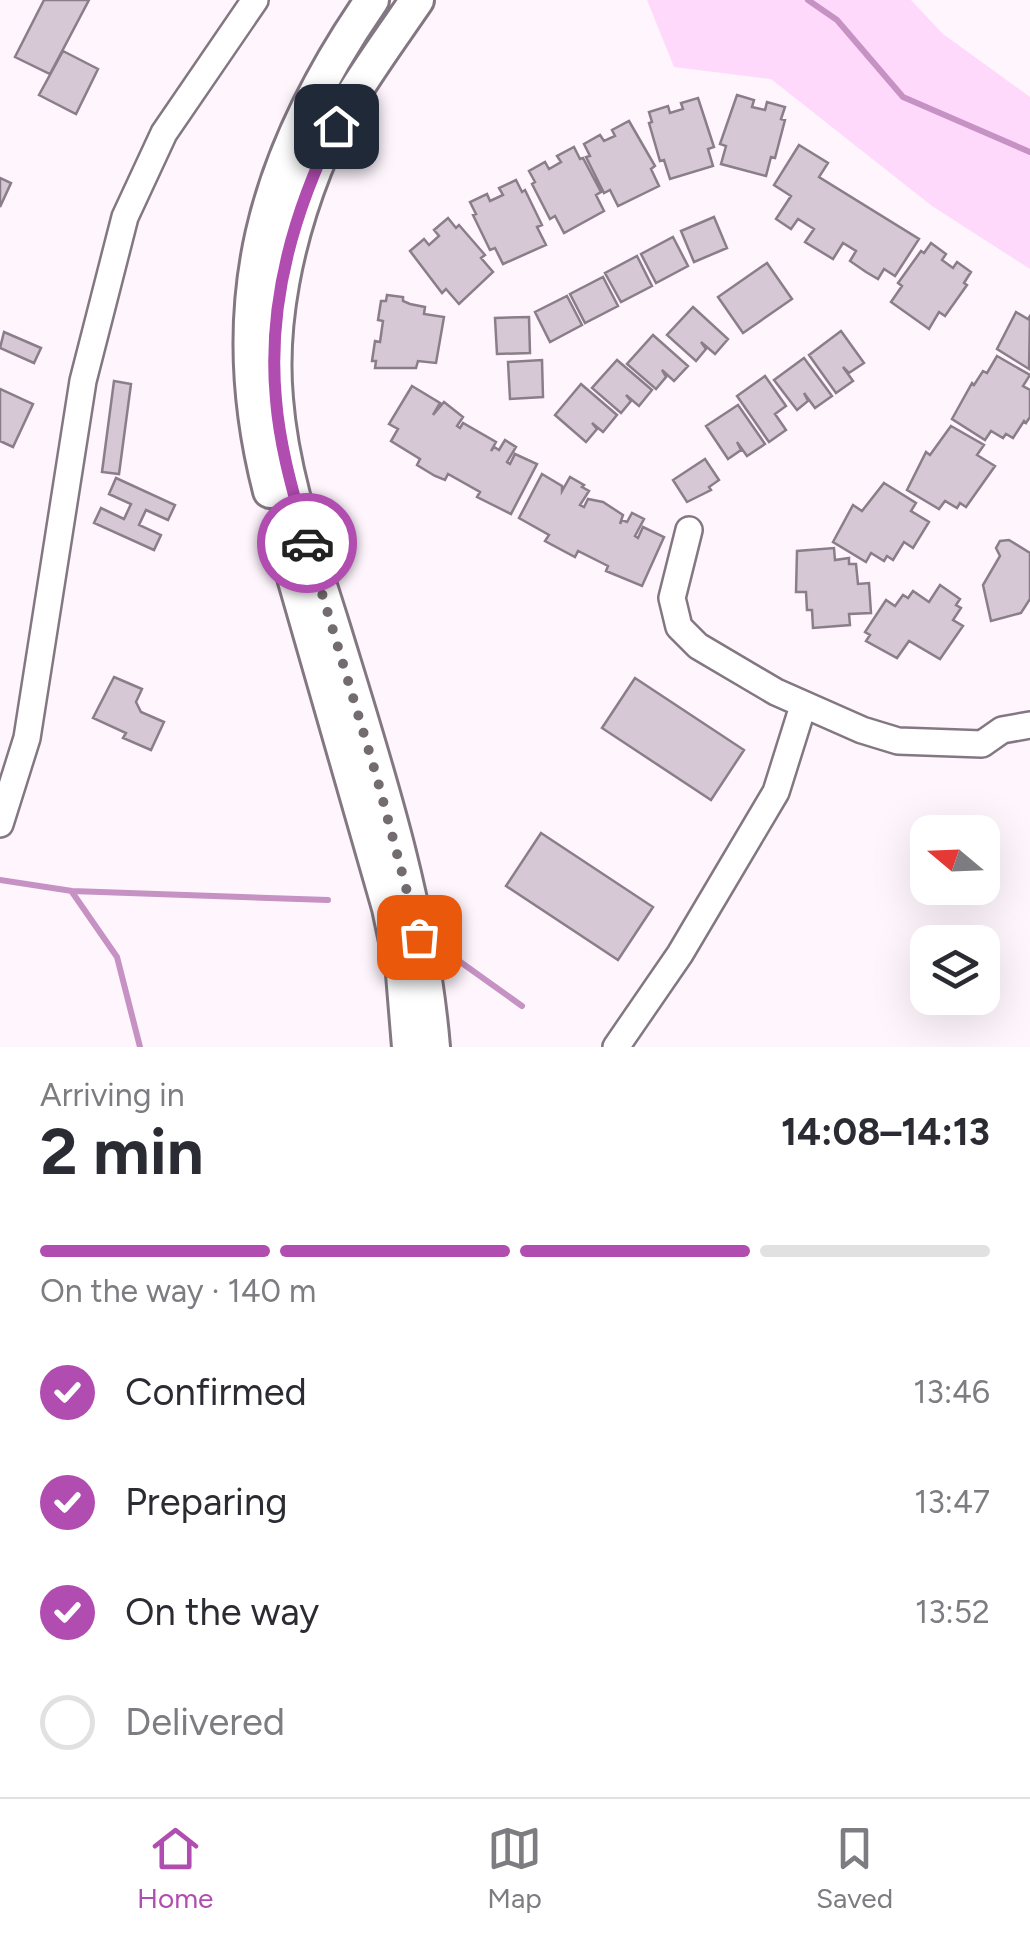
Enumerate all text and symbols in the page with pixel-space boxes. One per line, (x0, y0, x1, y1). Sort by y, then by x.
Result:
pin (294, 84, 379, 169)
icon: home (309, 99, 364, 154)
courier (257, 493, 357, 593)
icon: car (280, 516, 335, 571)
north arrow (910, 815, 1000, 905)
map controls (910, 815, 1000, 1015)
pin (377, 895, 462, 980)
icon: bag (392, 910, 447, 965)
button: layers (910, 925, 1000, 1015)
text: Arriving in (40, 1076, 185, 1114)
text: 14:08–14:13 (781, 1109, 990, 1155)
text: 2 min (40, 1112, 204, 1190)
text: On the way · 140 m (40, 1272, 316, 1310)
icon: check (40, 1365, 95, 1420)
text: Confirmed (125, 1369, 307, 1415)
text: 13:46 (913, 1373, 990, 1411)
icon: check (40, 1475, 95, 1530)
text: Preparing (125, 1479, 287, 1525)
text: 13:47 (914, 1483, 990, 1521)
icon: check (40, 1585, 95, 1640)
text: On the way (125, 1589, 319, 1635)
text: 13:52 (915, 1593, 990, 1631)
text: Delivered (125, 1699, 285, 1745)
tab: Home (137, 1821, 213, 1915)
tab: Map (487, 1821, 542, 1915)
tab: Saved (816, 1821, 893, 1915)

